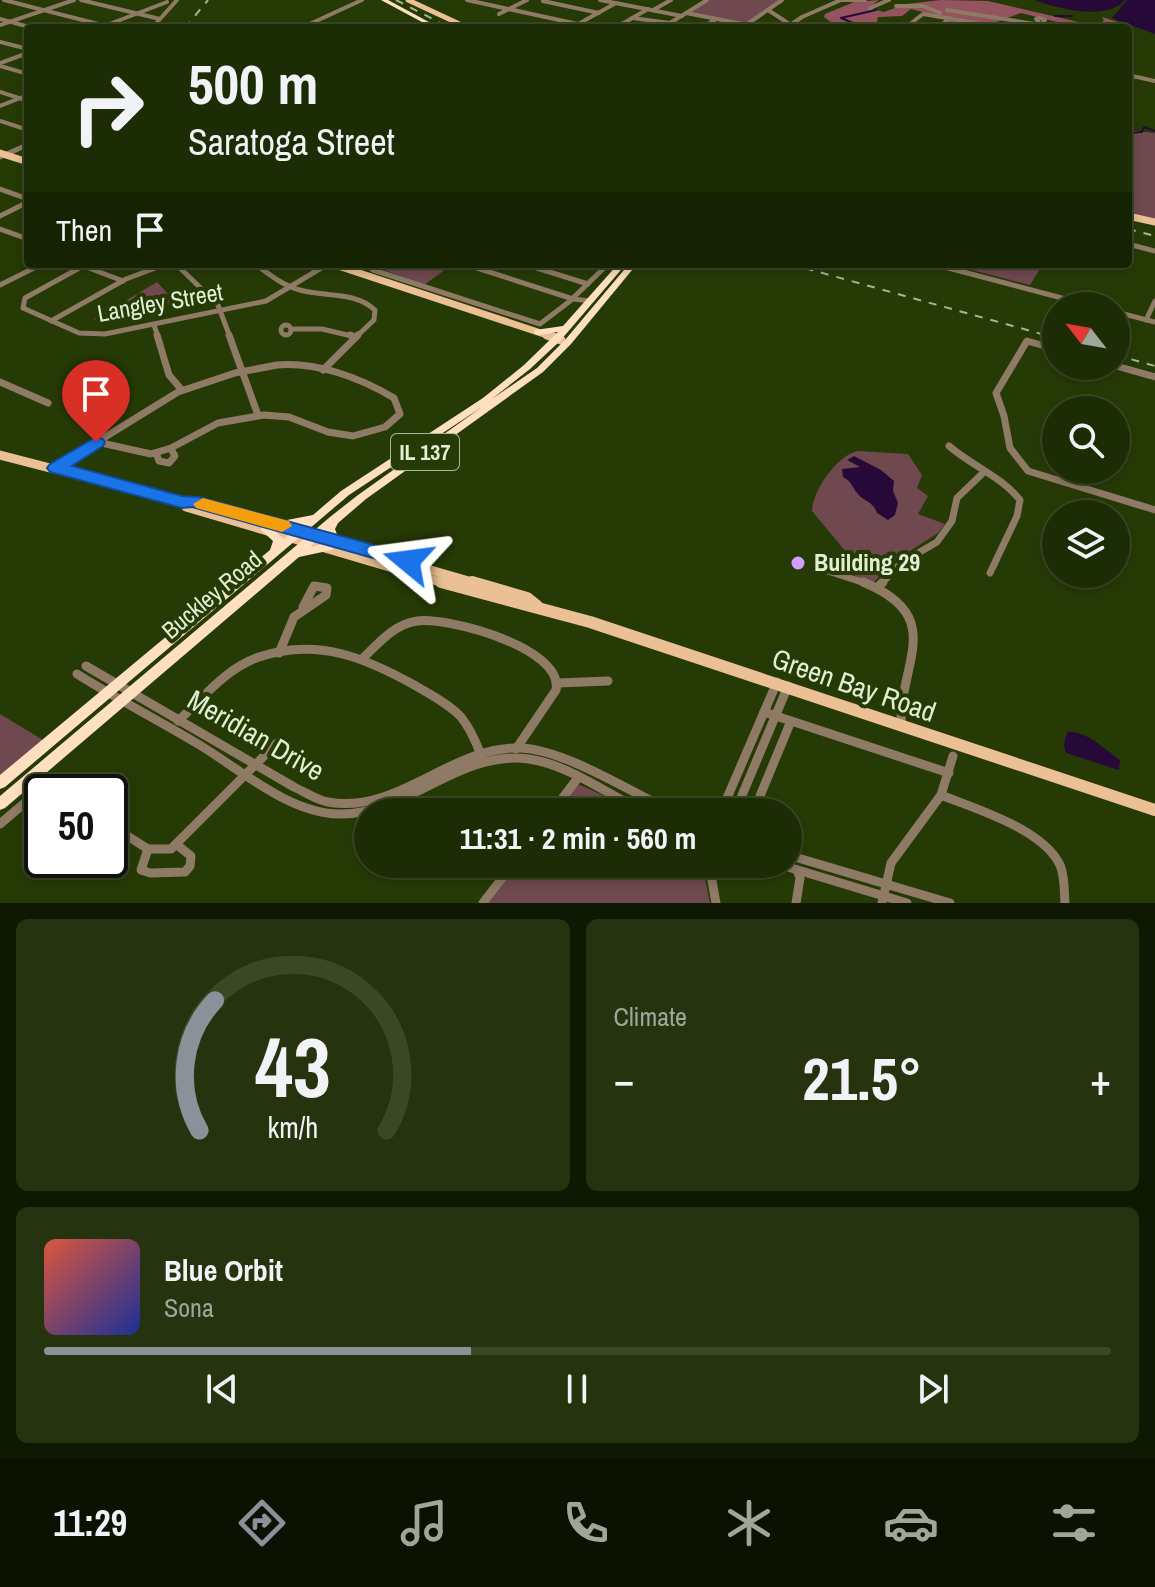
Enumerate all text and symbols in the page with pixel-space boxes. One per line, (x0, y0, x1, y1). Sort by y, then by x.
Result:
text: 500 m (188, 46, 318, 121)
icon: right (56, 56, 160, 160)
text: Saratoga Street (188, 118, 395, 166)
icon: arrive (128, 208, 172, 252)
text: Then (56, 210, 112, 250)
street label: Langley Street (95, 275, 226, 329)
north arrow (1042, 292, 1130, 380)
map controls (1042, 292, 1130, 588)
pin (62, 360, 130, 442)
icon: arrive (74, 372, 118, 416)
button: search (1042, 396, 1130, 484)
road number: IL 137 (391, 434, 459, 470)
button: layers (1042, 500, 1130, 588)
position arrow (366, 519, 450, 603)
street label: Buckley Road (155, 543, 268, 646)
place label: Building 29 (814, 546, 920, 578)
marker: Building 29 (789, 554, 807, 572)
street label: Green Bay Road (767, 639, 941, 731)
street label: Meridian Drive (181, 681, 331, 789)
speed limit sign: 50 (24, 774, 128, 878)
text: 11:31 · 2 min · 560 m (460, 818, 696, 858)
text: Climate (614, 999, 687, 1034)
text: 43 (255, 1011, 331, 1123)
text: 21.5° (802, 1038, 922, 1119)
text: − (614, 1049, 635, 1109)
text: + (1090, 1049, 1111, 1109)
text: km/h (267, 1108, 318, 1147)
text: Blue Orbit (164, 1250, 283, 1290)
text: Sona (164, 1290, 214, 1325)
icon: previous (200, 1367, 244, 1411)
icon: pause (555, 1367, 599, 1411)
icon: next (911, 1367, 955, 1411)
icon: directions (234, 1495, 290, 1551)
icon: music (396, 1495, 452, 1551)
icon: phone (558, 1495, 614, 1551)
icon: climate (721, 1495, 777, 1551)
icon: car (883, 1495, 939, 1551)
icon: filters (1046, 1495, 1102, 1551)
text: 11:29 (53, 1499, 127, 1547)

